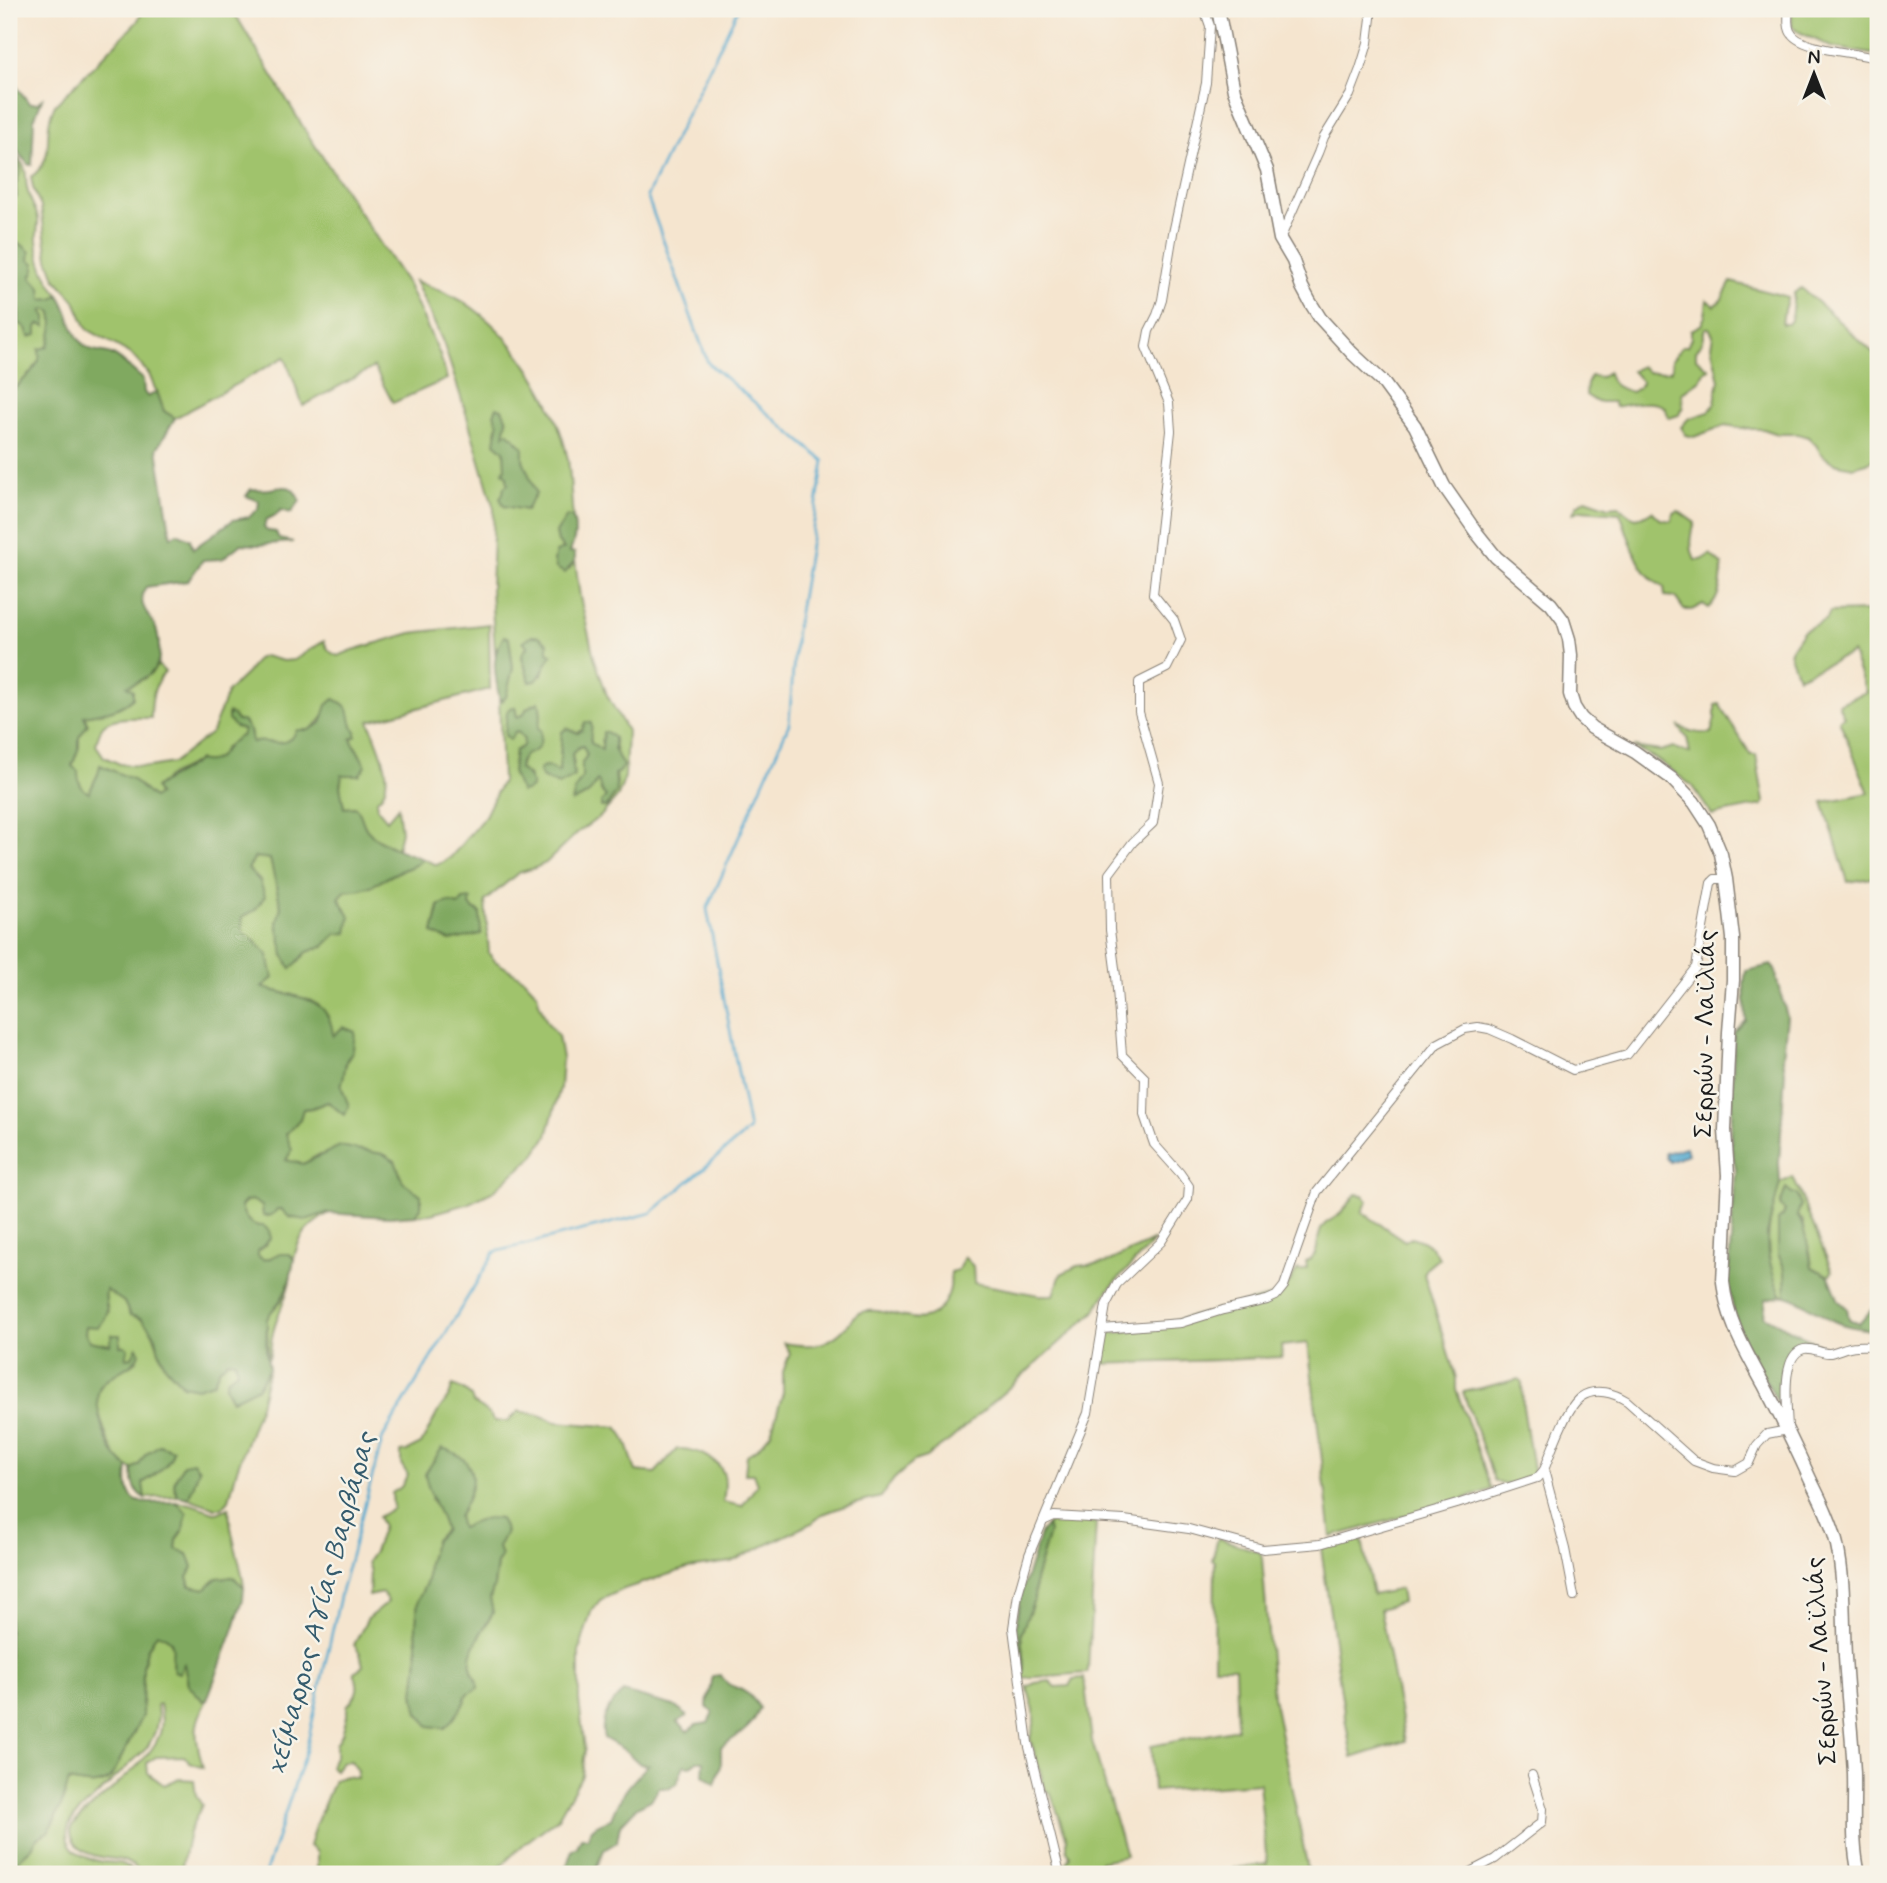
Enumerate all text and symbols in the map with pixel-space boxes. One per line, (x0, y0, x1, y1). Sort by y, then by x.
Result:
north arrow (1778, 38, 1848, 108)
text: N (1808, 46, 1820, 71)
street label: Σερρών - Λαϊλιάς (1687, 929, 1725, 1139)
water label: χείμαρρος Αγίας Βαρβάρας (258, 1427, 386, 1780)
street label: Σερρών - Λαϊλιάς (1798, 1556, 1846, 1766)

